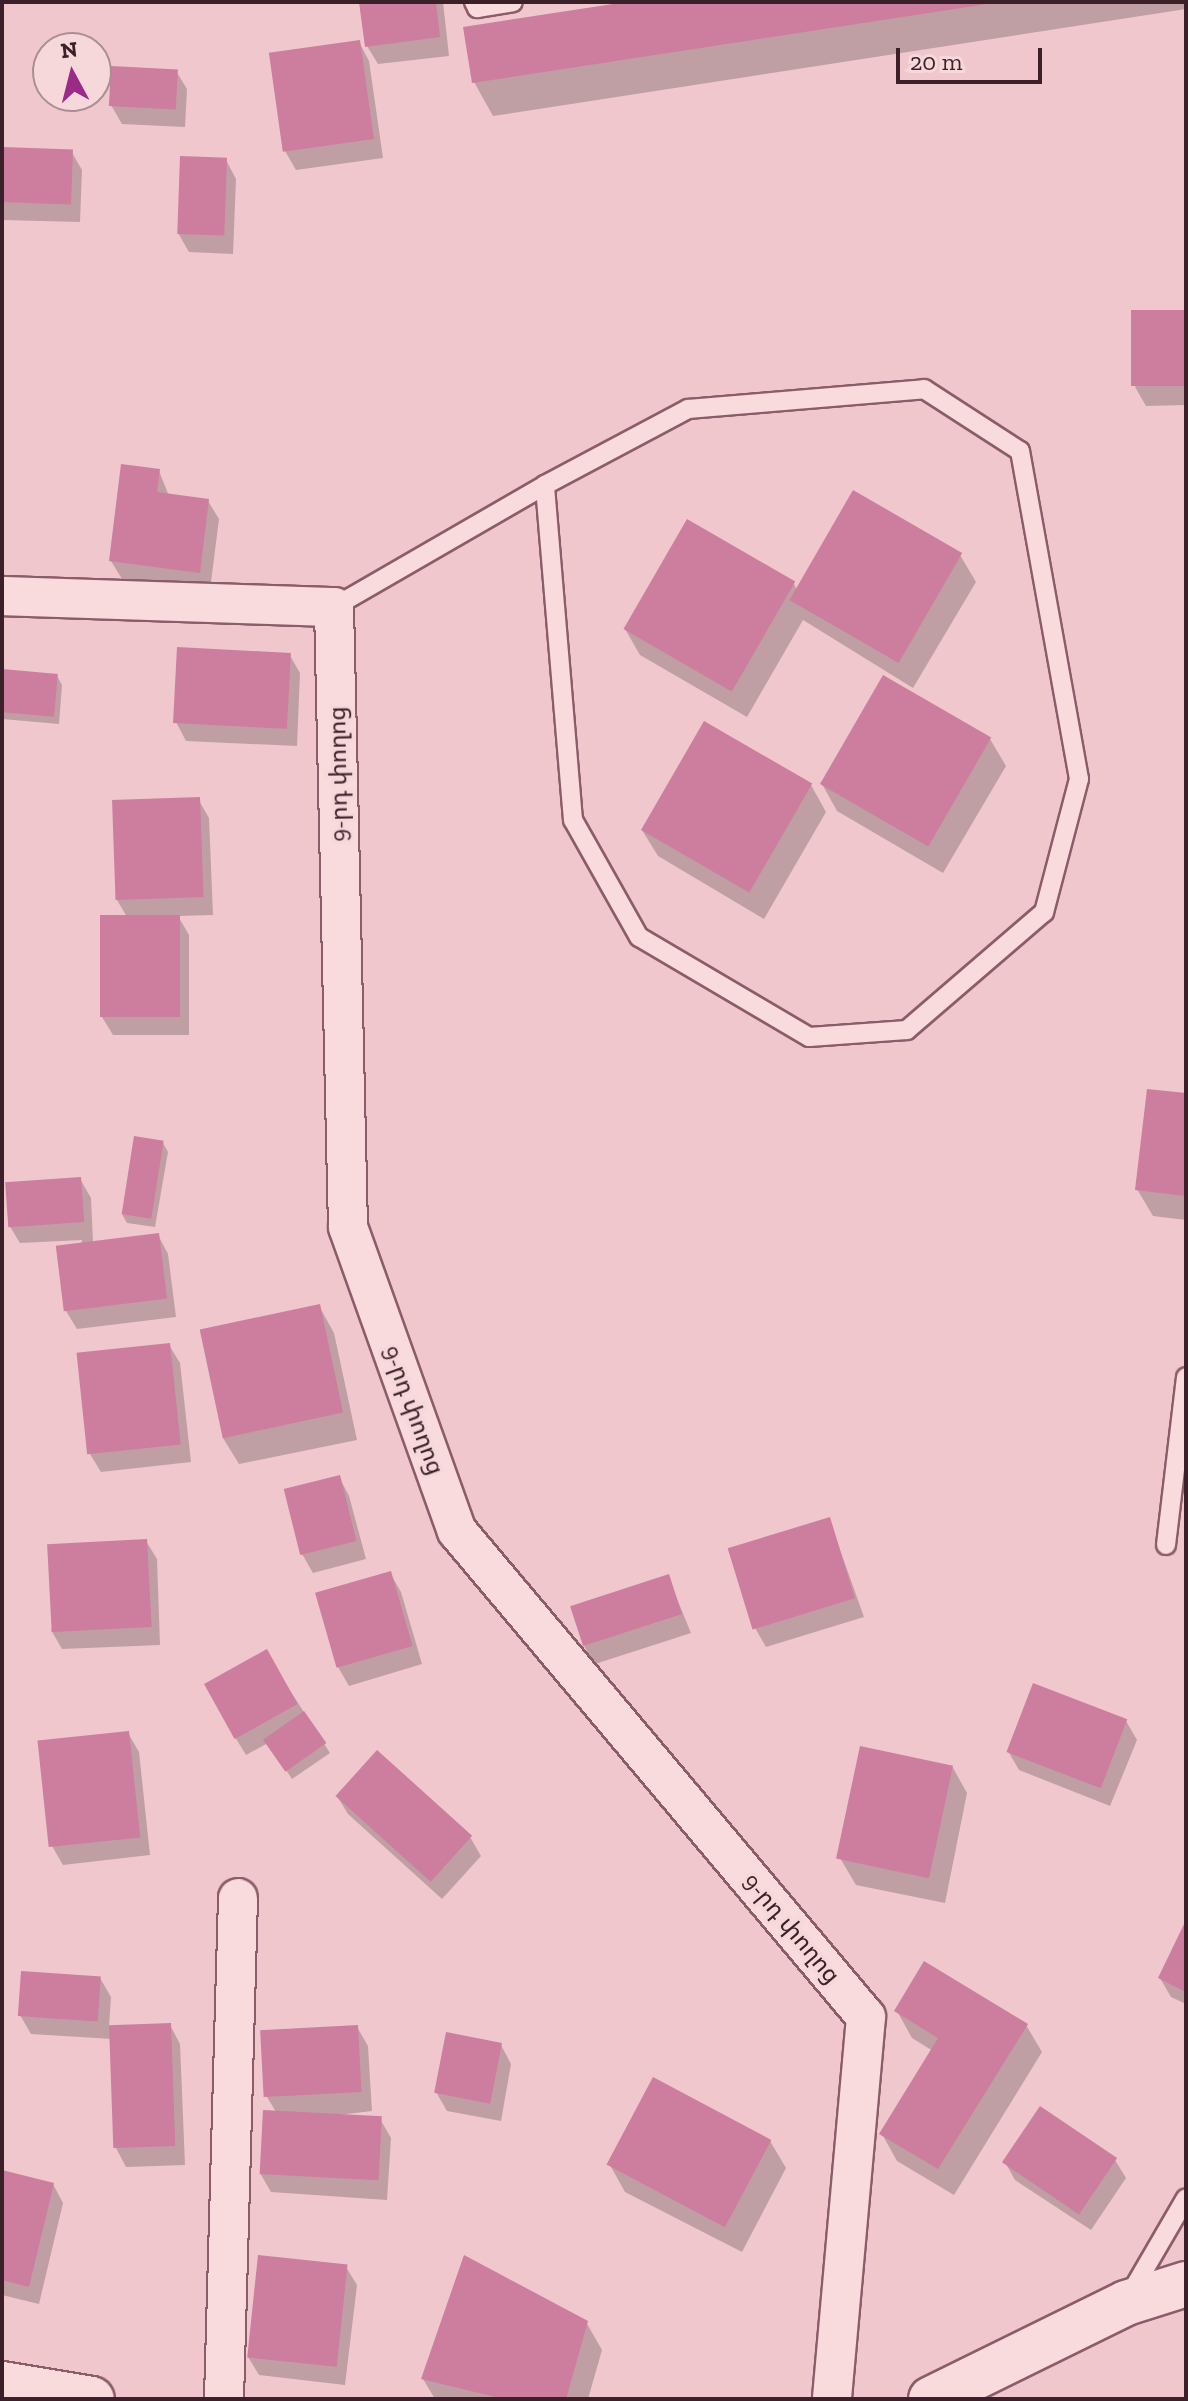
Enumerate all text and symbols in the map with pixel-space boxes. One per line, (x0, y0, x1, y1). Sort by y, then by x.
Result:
north arrow (32, 32, 112, 112)
scale bar (900, 32, 1046, 82)
text: N (59, 35, 79, 64)
text: 20 m (910, 47, 962, 76)
street label: 9-րդ փողոց (322, 706, 354, 842)
street label: 9-րդ փողոց (377, 1341, 451, 1479)
street label: 9-րդ փողոց (737, 1867, 847, 1989)

